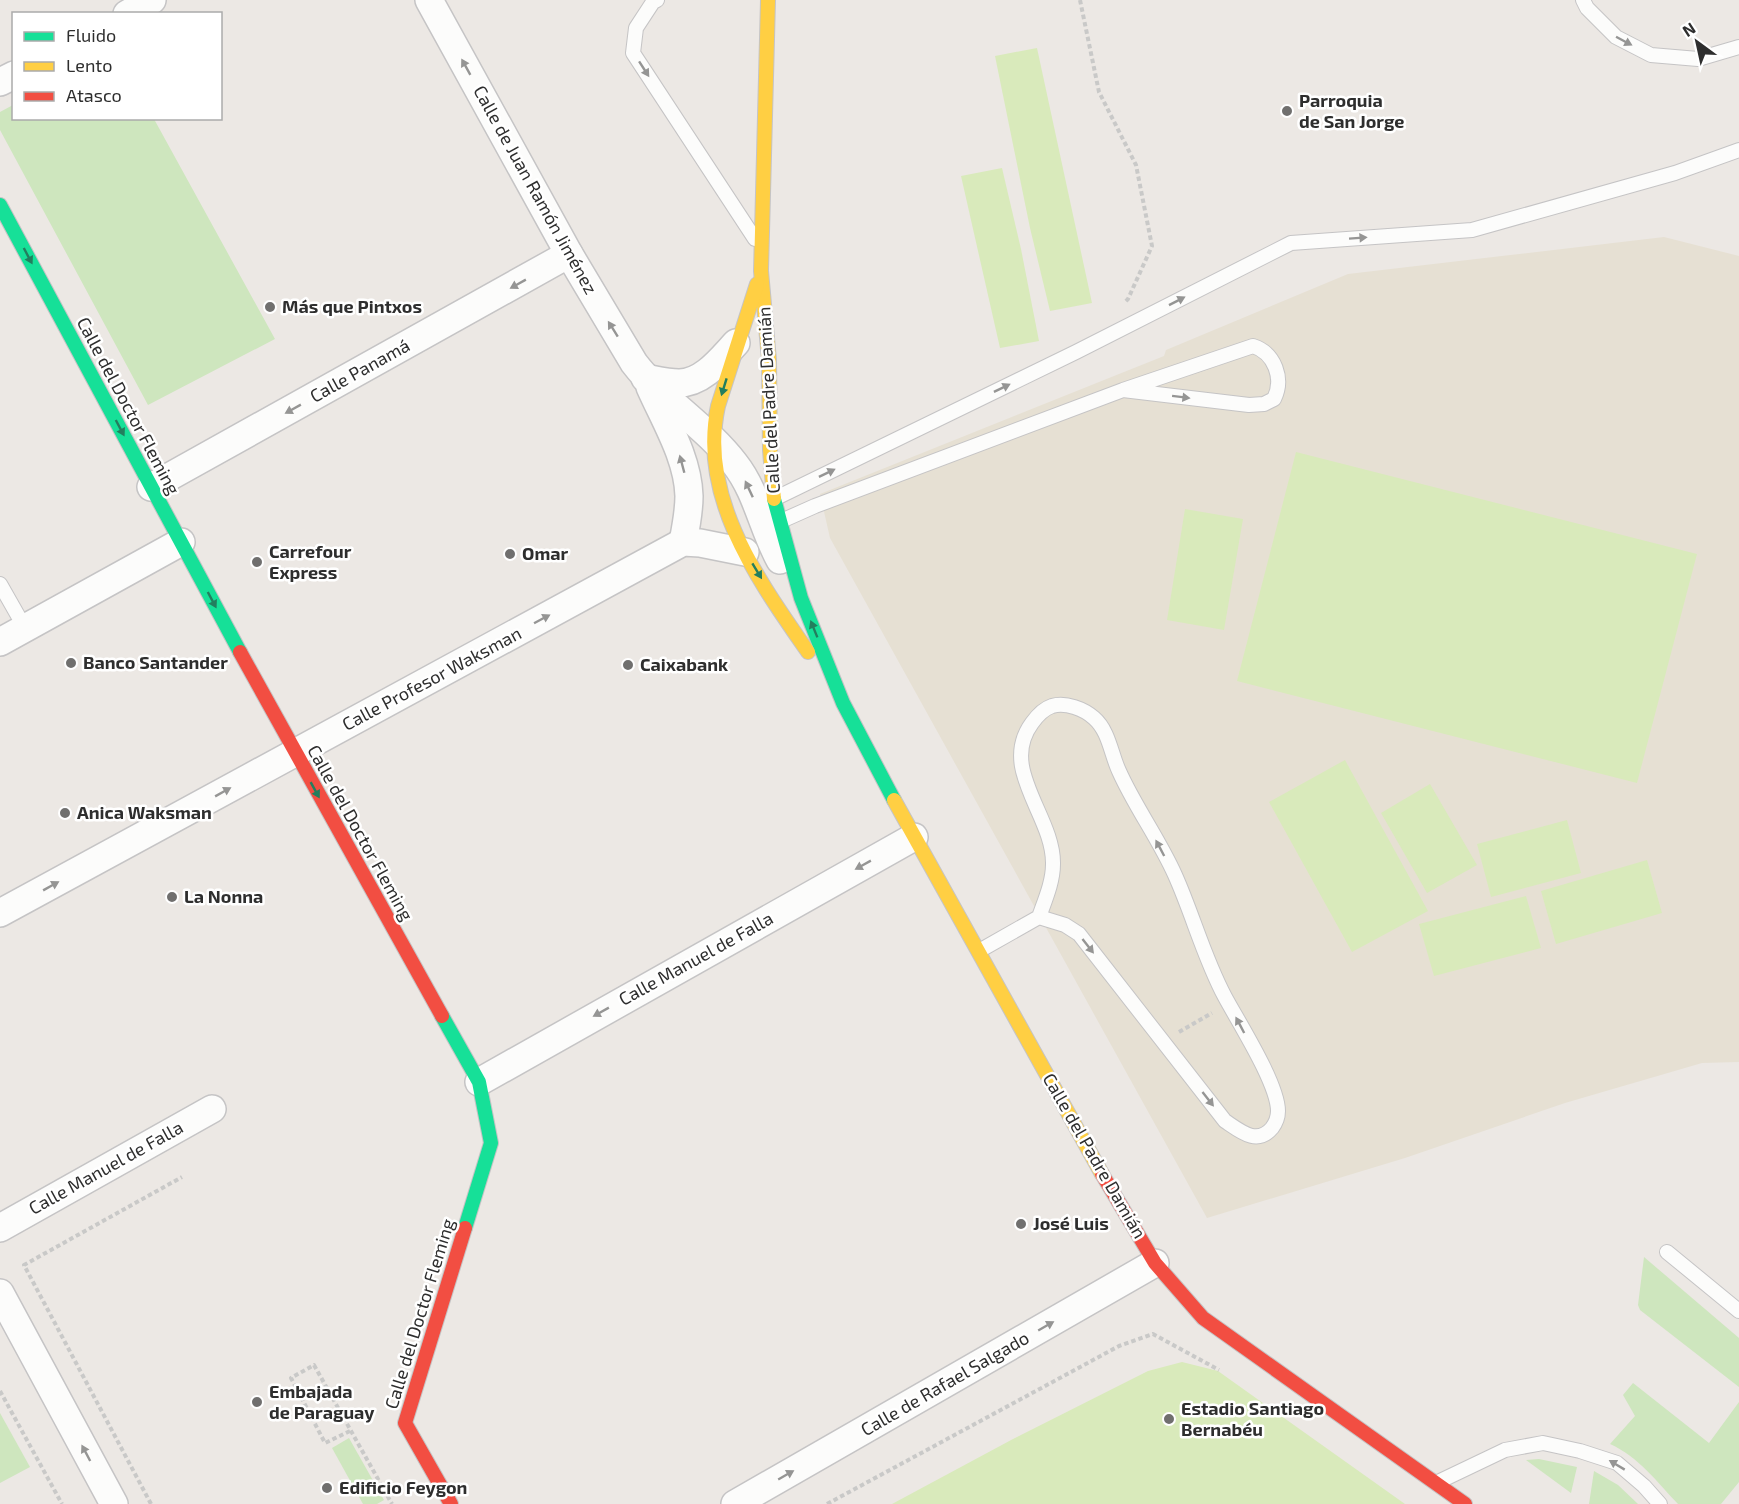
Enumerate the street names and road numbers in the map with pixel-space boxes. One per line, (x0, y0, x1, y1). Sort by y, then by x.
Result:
street label: Calle de Juan Ramón Jiménez (469, 81, 603, 298)
street label: Calle del Padre Damián (752, 306, 784, 494)
street label: Calle del Doctor Fleming (73, 313, 185, 498)
street label: Calle Panamá (306, 334, 413, 407)
street label: Calle Profesor Waksman (338, 621, 525, 735)
street label: Calle del Doctor Fleming (303, 741, 418, 924)
street label: Calle Manuel de Falla (614, 907, 777, 1010)
street label: Calle del Padre Damián (1039, 1069, 1151, 1242)
street label: Calle Manuel de Falla (24, 1116, 187, 1219)
street label: Calle del Doctor Fleming (380, 1216, 458, 1411)
street label: Calle de Rafael Salgado (857, 1326, 1032, 1440)

